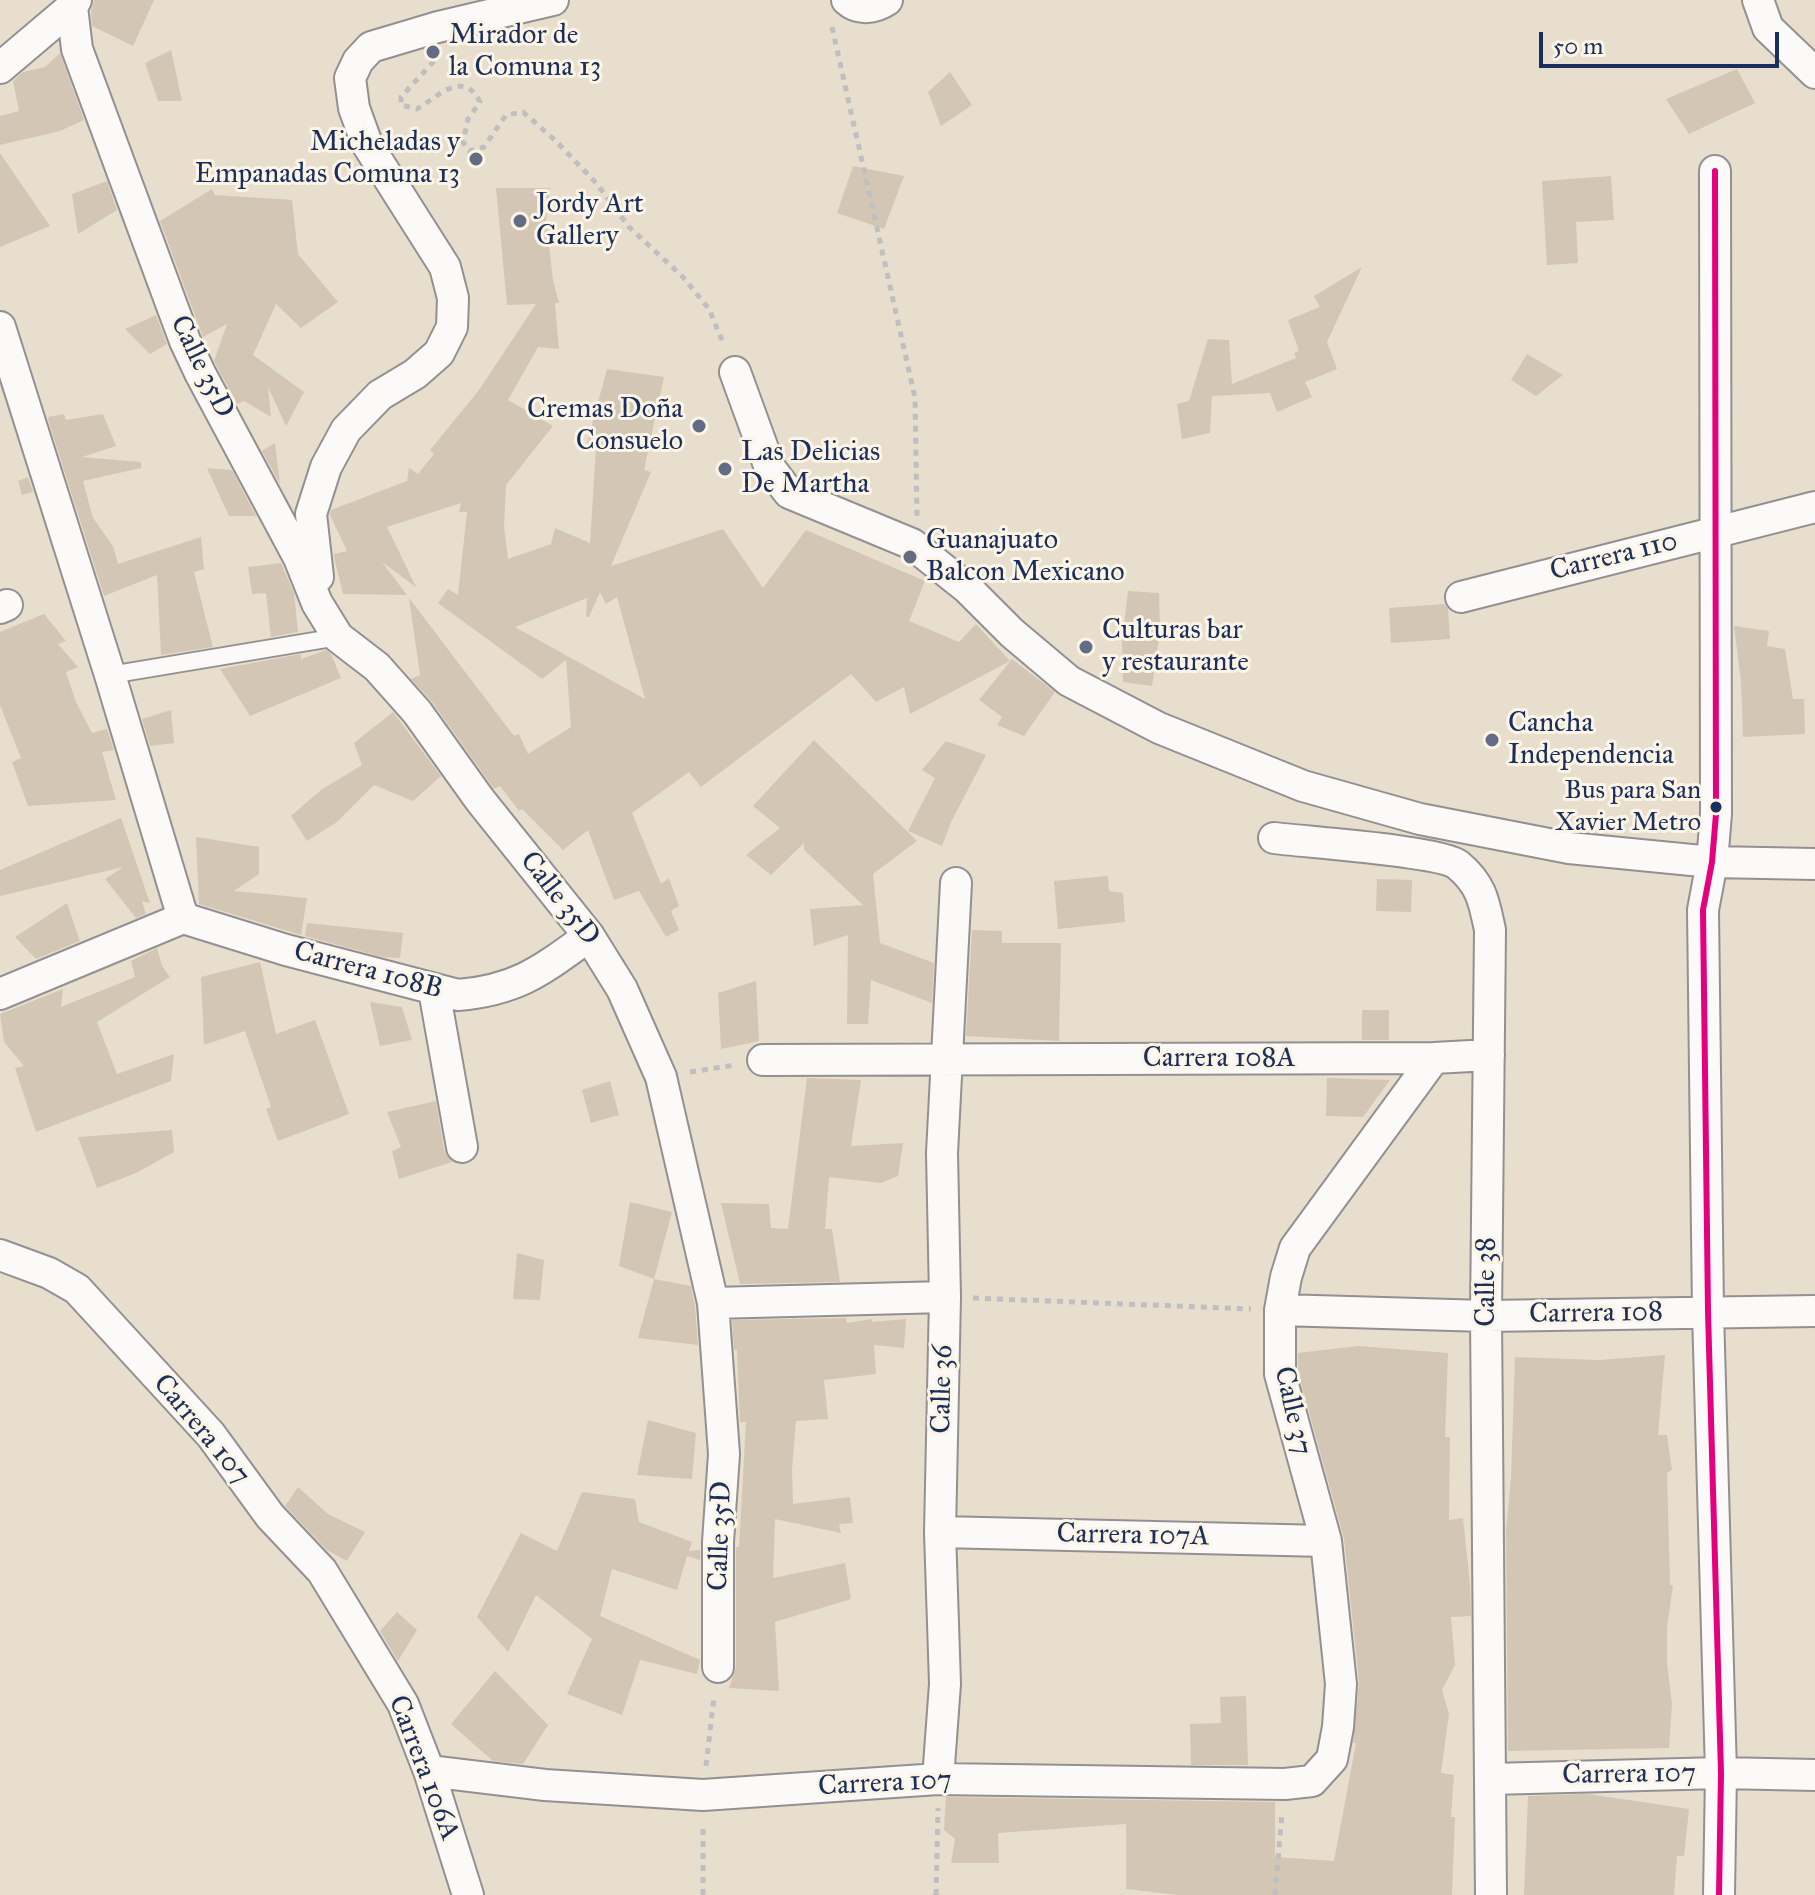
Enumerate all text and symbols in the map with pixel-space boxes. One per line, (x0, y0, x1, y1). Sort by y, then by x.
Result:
scale bar (1543, 16, 1783, 66)
place label: Mirador de la Comuna 13 (449, 19, 601, 85)
text: 50 m (1553, 31, 1603, 61)
marker: Mirador de la Comuna 13 (424, 43, 442, 61)
place label: Micheladas y Empanadas Comuna 13 (195, 126, 460, 192)
marker: Micheladas y Empanadas Comuna 13 (467, 150, 485, 168)
place label: Jordy Art Gallery (536, 188, 644, 254)
marker: Jordy Art Gallery (511, 212, 529, 230)
street label: Calle 35D (162, 310, 240, 424)
place label: Cremas Doña Consuelo (527, 393, 683, 459)
marker: Cremas Doña Consuelo (690, 417, 708, 435)
place label: Las Delicias De Martha (741, 436, 880, 502)
marker: Las Delicias De Martha (716, 460, 734, 478)
place label: Guanajuato Balcon Mexicano (926, 524, 1124, 590)
street label: Carrera 110 (1547, 525, 1681, 589)
marker: Guanajuato Balcon Mexicano (901, 548, 919, 566)
place label: Culturas bar y restaurante (1102, 614, 1249, 680)
marker: Culturas bar y restaurante (1077, 638, 1095, 656)
place label: Cancha Independencia (1508, 707, 1674, 773)
marker: Cancha Independencia (1483, 731, 1501, 749)
place label: Bus para San Xavier Metro (1555, 776, 1701, 838)
marker: Bus para San Xavier Metro (1708, 799, 1724, 815)
street label: Calle 35D (512, 845, 606, 953)
street label: Carrera 108B (290, 935, 446, 1007)
street label: Carrera 108A (1143, 1042, 1295, 1076)
street label: Calle 38 (1470, 1237, 1504, 1327)
street label: Carrera 108 (1529, 1296, 1663, 1332)
street label: Calle 36 (925, 1344, 961, 1434)
street label: Calle 37 (1266, 1363, 1318, 1459)
street label: Carrera 107 (145, 1368, 257, 1492)
street label: Calle 35D (702, 1480, 740, 1592)
street label: Carrera 107A (1056, 1518, 1210, 1554)
street label: Carrera 106A (380, 1691, 466, 1845)
street label: Carrera 107 (1562, 1757, 1696, 1793)
street label: Carrera 107 (817, 1764, 953, 1804)

